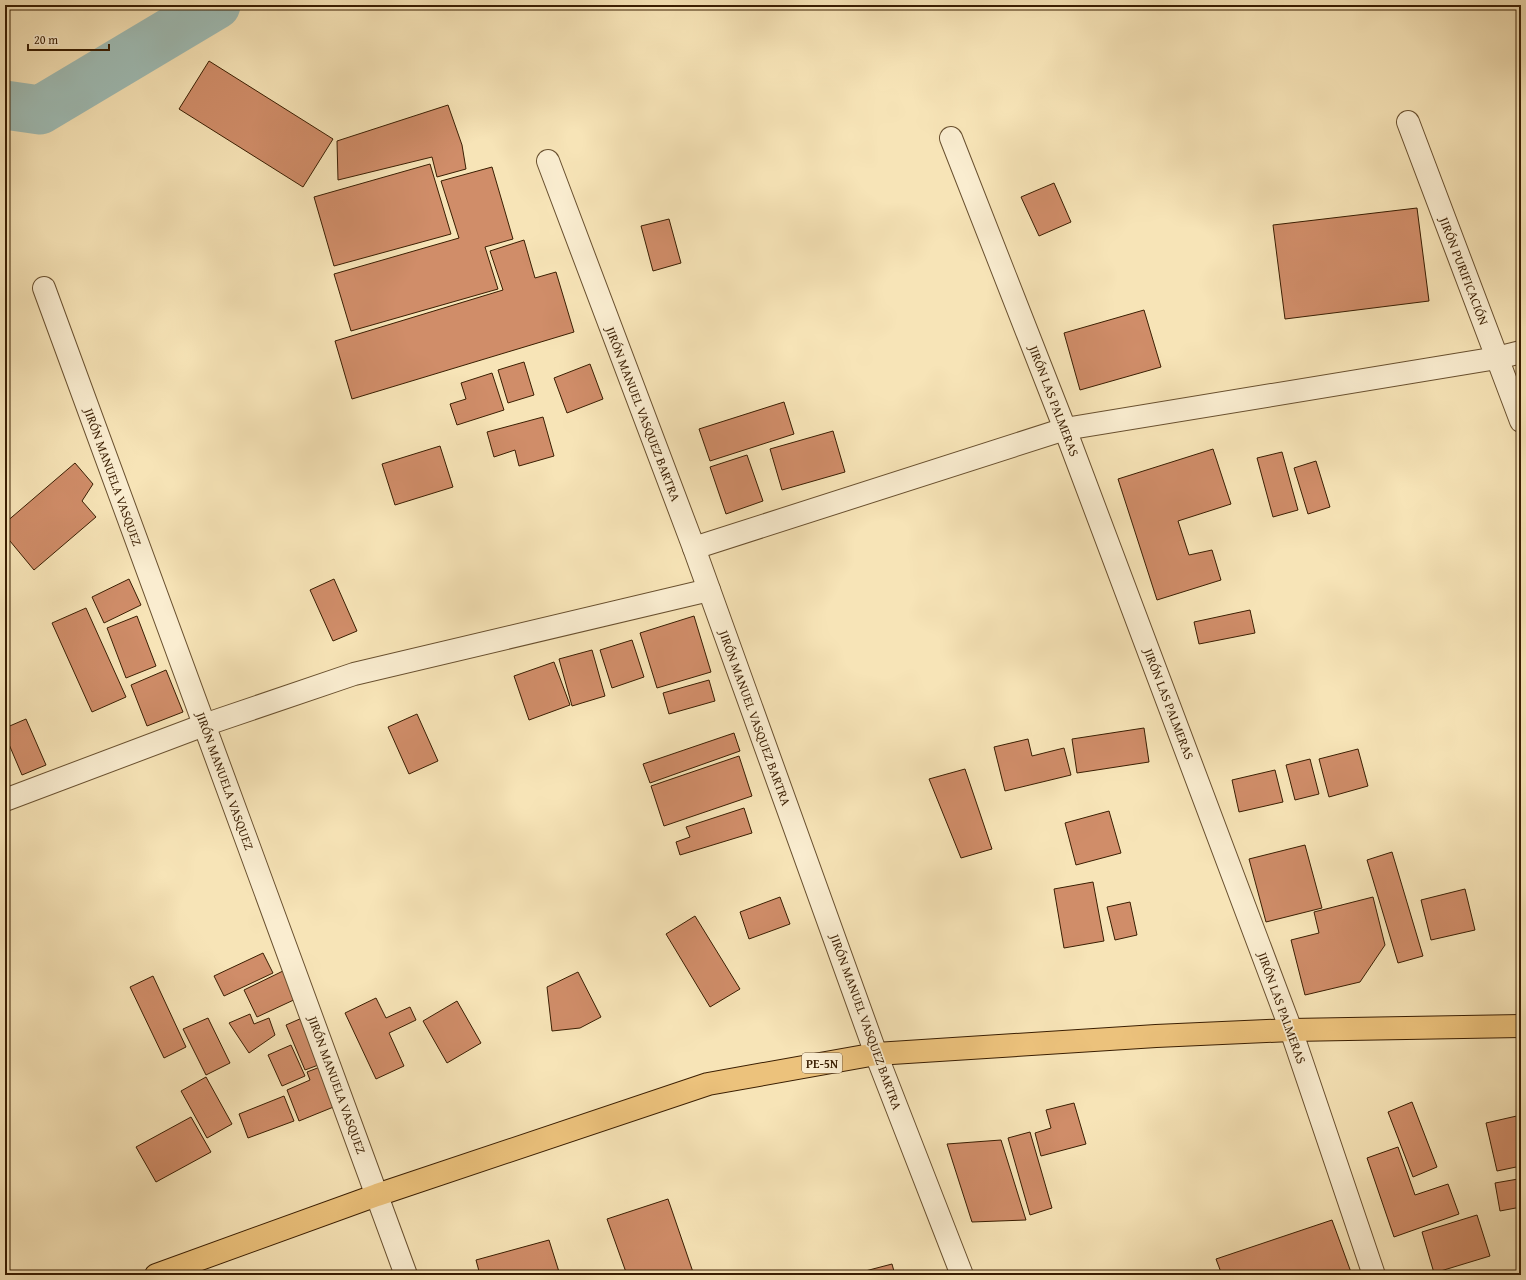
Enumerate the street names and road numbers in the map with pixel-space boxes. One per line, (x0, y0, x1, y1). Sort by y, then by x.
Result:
street label: JIRÓN PURIFICACIÓN (1434, 212, 1493, 328)
street label: JIRÓN MANUEL VASQUEZ BARTRA (600, 322, 685, 504)
street label: JIRÓN LAS PALMERAS (1023, 341, 1084, 459)
street label: JIRÓN MANUELA VASQUEZ (79, 404, 147, 549)
street label: JIRÓN MANUEL VASQUEZ BARTRA (714, 626, 796, 809)
street label: JIRÓN LAS PALMERAS (1138, 644, 1199, 762)
street label: JIRÓN MANUELA VASQUEZ (191, 708, 259, 853)
street label: JIRÓN MANUEL VASQUEZ BARTRA (825, 930, 907, 1113)
street label: JIRÓN LAS PALMERAS (1252, 948, 1311, 1067)
street label: JIRÓN MANUELA VASQUEZ (303, 1012, 371, 1157)
road number: PE-5N (802, 1053, 842, 1073)

